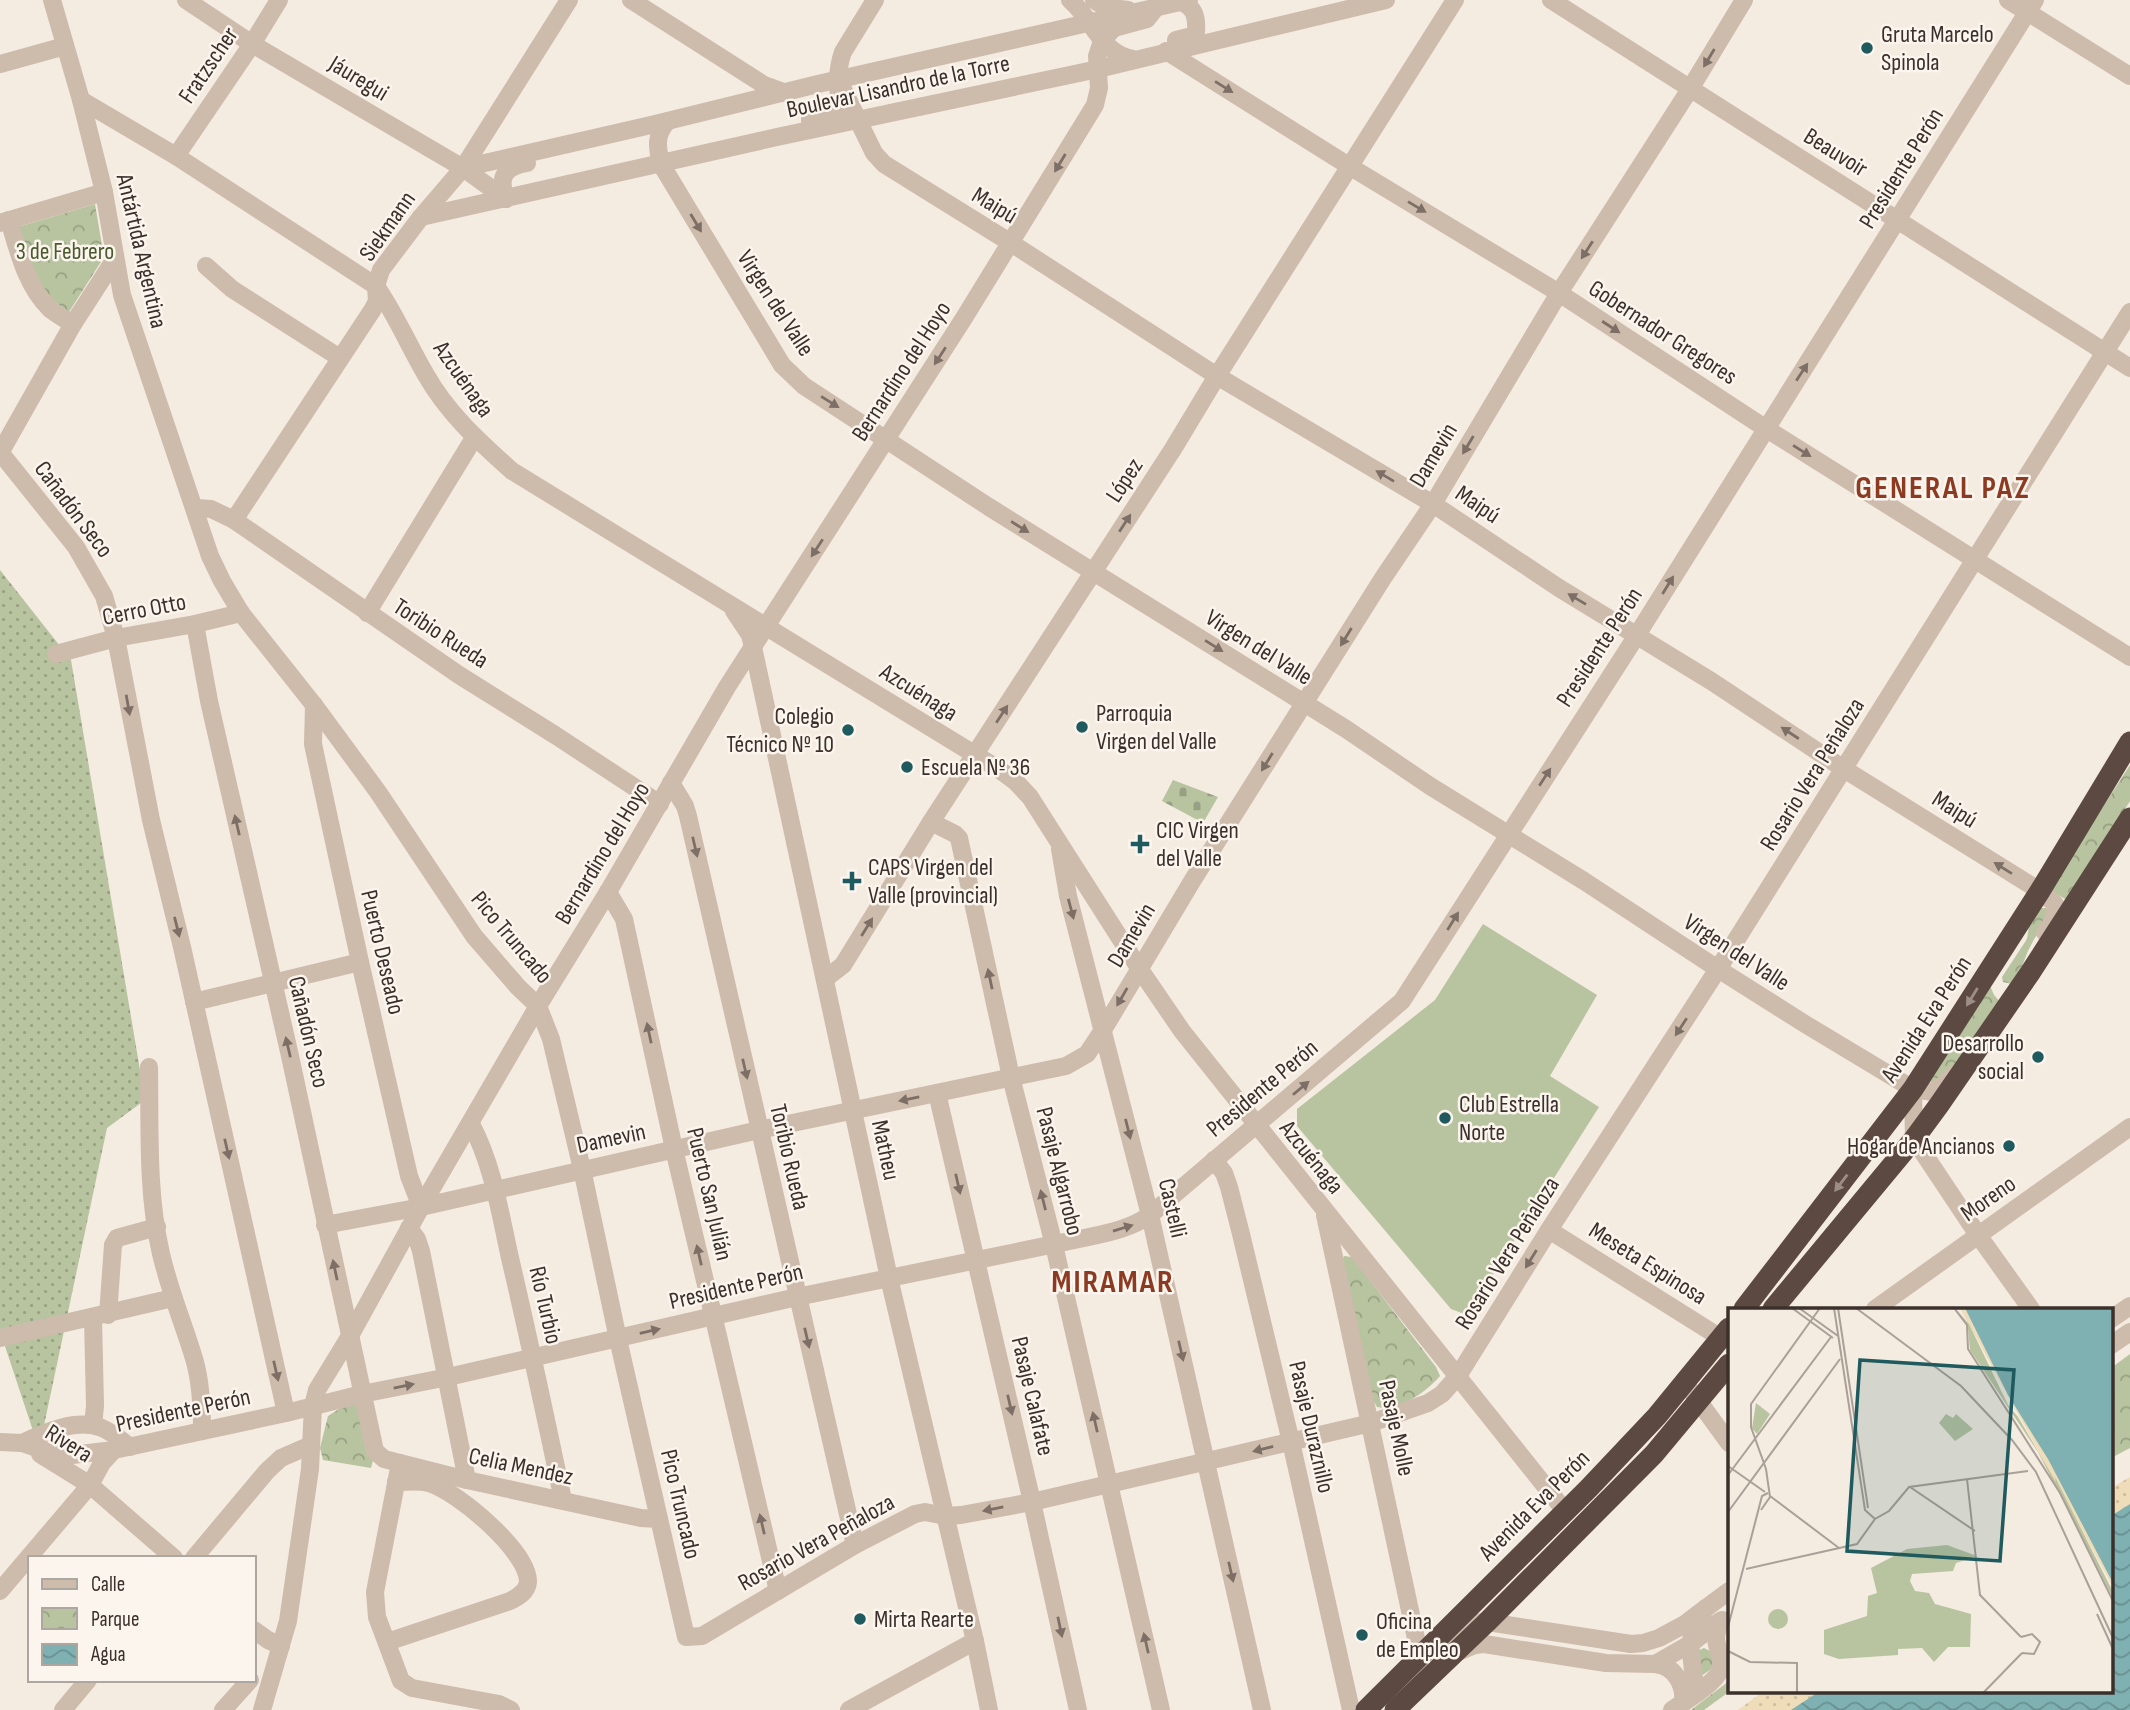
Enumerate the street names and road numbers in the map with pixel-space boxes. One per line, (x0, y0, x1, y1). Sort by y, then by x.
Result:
street label: Fratzscher (172, 21, 245, 109)
street label: Jáuregui (323, 49, 394, 107)
street label: Boulevar Lisandro de la Torre (784, 49, 1012, 124)
street label: Presidente Perón (1853, 103, 1950, 234)
street label: Beauvoir (1798, 122, 1873, 183)
street label: Antártida Argentina (109, 170, 173, 331)
street label: Maipú (967, 181, 1023, 230)
street label: Siekmann (353, 186, 422, 267)
street label: Virgen del Valle (731, 245, 821, 362)
street label: Gobernador Gregores (1583, 274, 1742, 391)
street label: Bernardino del Hoyo (846, 296, 957, 447)
street label: Azcuénaga (426, 335, 500, 423)
street label: Damevin (1403, 418, 1464, 493)
street label: López (1100, 452, 1150, 508)
street label: Cañadón Seco (28, 455, 119, 563)
street label: Maipú (1450, 479, 1506, 530)
street label: Presidente Perón (1550, 582, 1649, 712)
street label: Cerro Otto (100, 587, 188, 632)
street label: Toribio Rueda (388, 592, 494, 675)
street label: Virgen del Valle (1200, 603, 1318, 692)
street label: Azcuénaga (874, 657, 963, 728)
street label: Rosario Vera Peñaloza (1754, 693, 1871, 856)
street label: Bernardino del Hoyo (549, 777, 656, 930)
street label: Maipú (1927, 784, 1983, 834)
street label: Pico Truncado (465, 885, 559, 989)
street label: Puerto Deseado (354, 887, 411, 1017)
street label: Damevin (1101, 898, 1162, 973)
street label: Virgen del Valle (1678, 907, 1795, 997)
street label: Avenida Eva Perón (1874, 951, 1978, 1089)
street label: Cañadón Seco (282, 974, 335, 1091)
street label: Presidente Perón (1201, 1033, 1324, 1143)
street label: Toribio Rueda (763, 1101, 816, 1213)
street label: Pasaje Algarrobo (1030, 1104, 1089, 1238)
street label: Azcuénaga (1273, 1114, 1350, 1200)
street label: Damevin (574, 1117, 648, 1160)
street label: Matheu (865, 1117, 906, 1183)
street label: Puerto San Julián (680, 1125, 739, 1263)
street label: Moreno (1955, 1169, 2021, 1228)
street label: Rosario Vera Peñaloza (1449, 1172, 1566, 1335)
street label: Castelli (1152, 1176, 1193, 1240)
street label: Meseta Espinosa (1584, 1216, 1712, 1311)
street label: Presidente Perón (666, 1257, 806, 1316)
street label: Río Turbio (523, 1264, 568, 1347)
street label: Pasaje Calafate (1005, 1334, 1060, 1459)
street label: Pasaje Duraznillo (1282, 1358, 1341, 1496)
street label: Pasaje Molle (1372, 1377, 1421, 1479)
street label: Presidente Perón (113, 1382, 253, 1439)
street label: Rivera (40, 1418, 98, 1469)
street label: Celia Mendez (466, 1441, 576, 1492)
street label: Avenida Eva Perón (1472, 1444, 1596, 1568)
street label: Pico Truncado (654, 1447, 707, 1562)
street label: Rosario Vera Peñaloza (733, 1488, 899, 1597)

